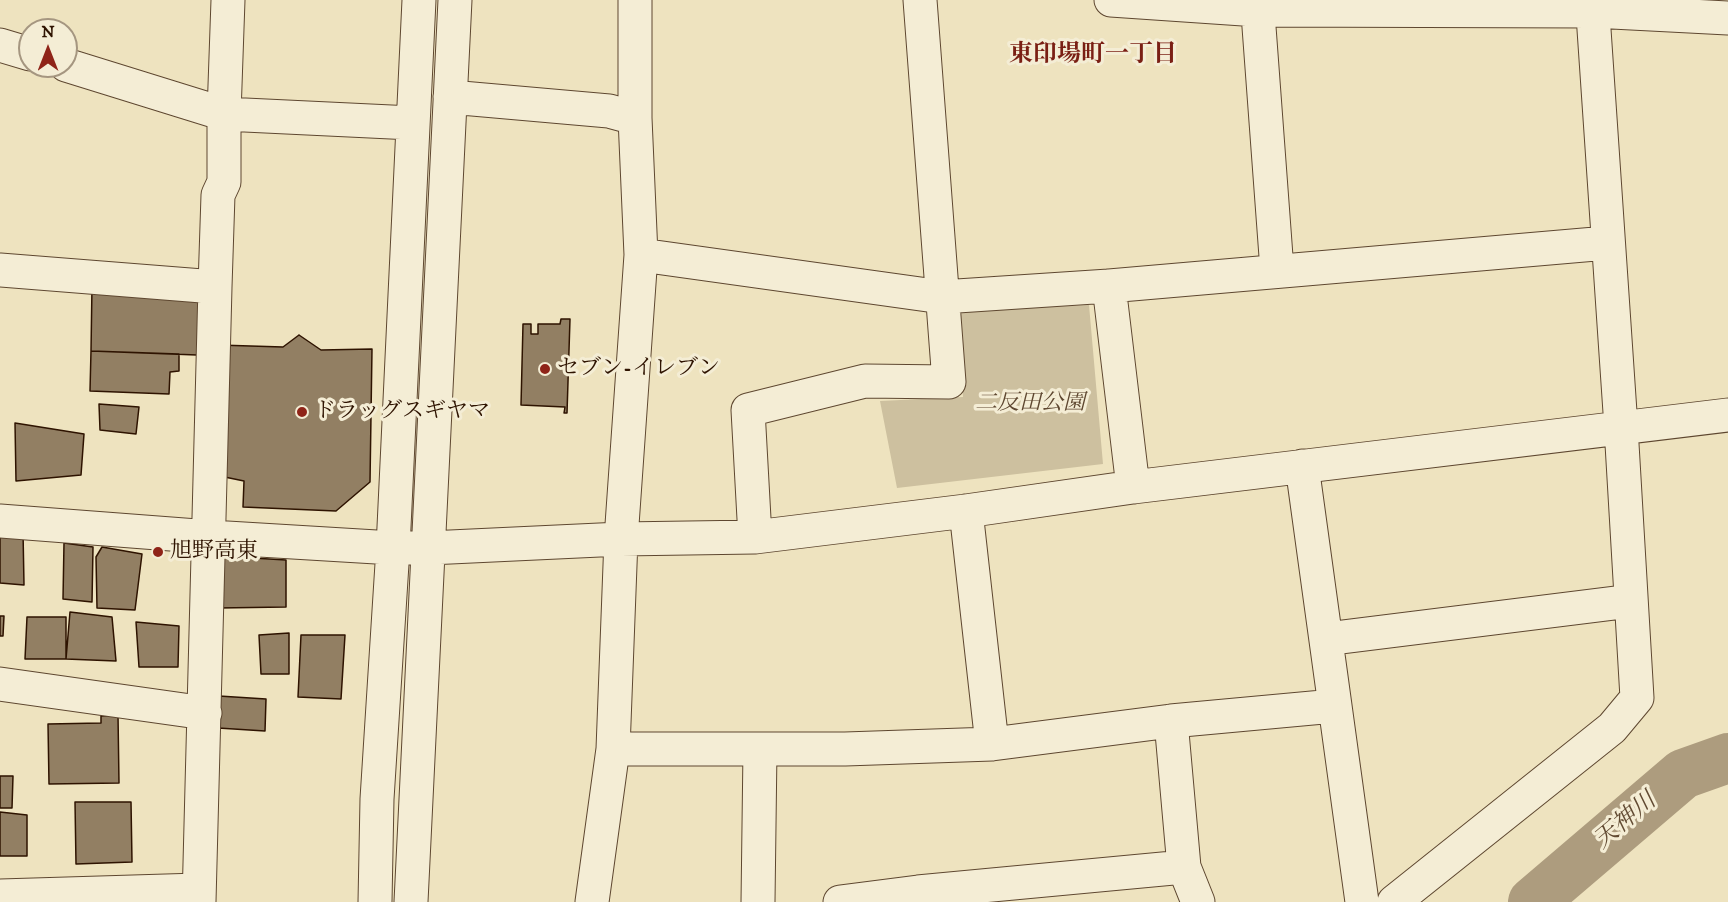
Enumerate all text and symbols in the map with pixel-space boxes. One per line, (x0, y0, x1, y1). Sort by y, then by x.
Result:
north arrow (18, 18, 78, 78)
text: N (41, 22, 55, 42)
district label: 東印場町一丁目 (1009, 42, 1177, 70)
place label: セブン-イレブン (557, 356, 720, 382)
marker: セブン-イレブン (538, 362, 552, 376)
park label: 二反田公園 (975, 391, 1085, 417)
place label: ドラッグスギヤマ (314, 399, 490, 425)
marker: ドラッグスギヤマ (295, 405, 309, 419)
place label: 旭野高東 (170, 539, 258, 565)
marker: 旭野高東 (151, 545, 165, 559)
water label: 天神川 (1589, 788, 1663, 856)

